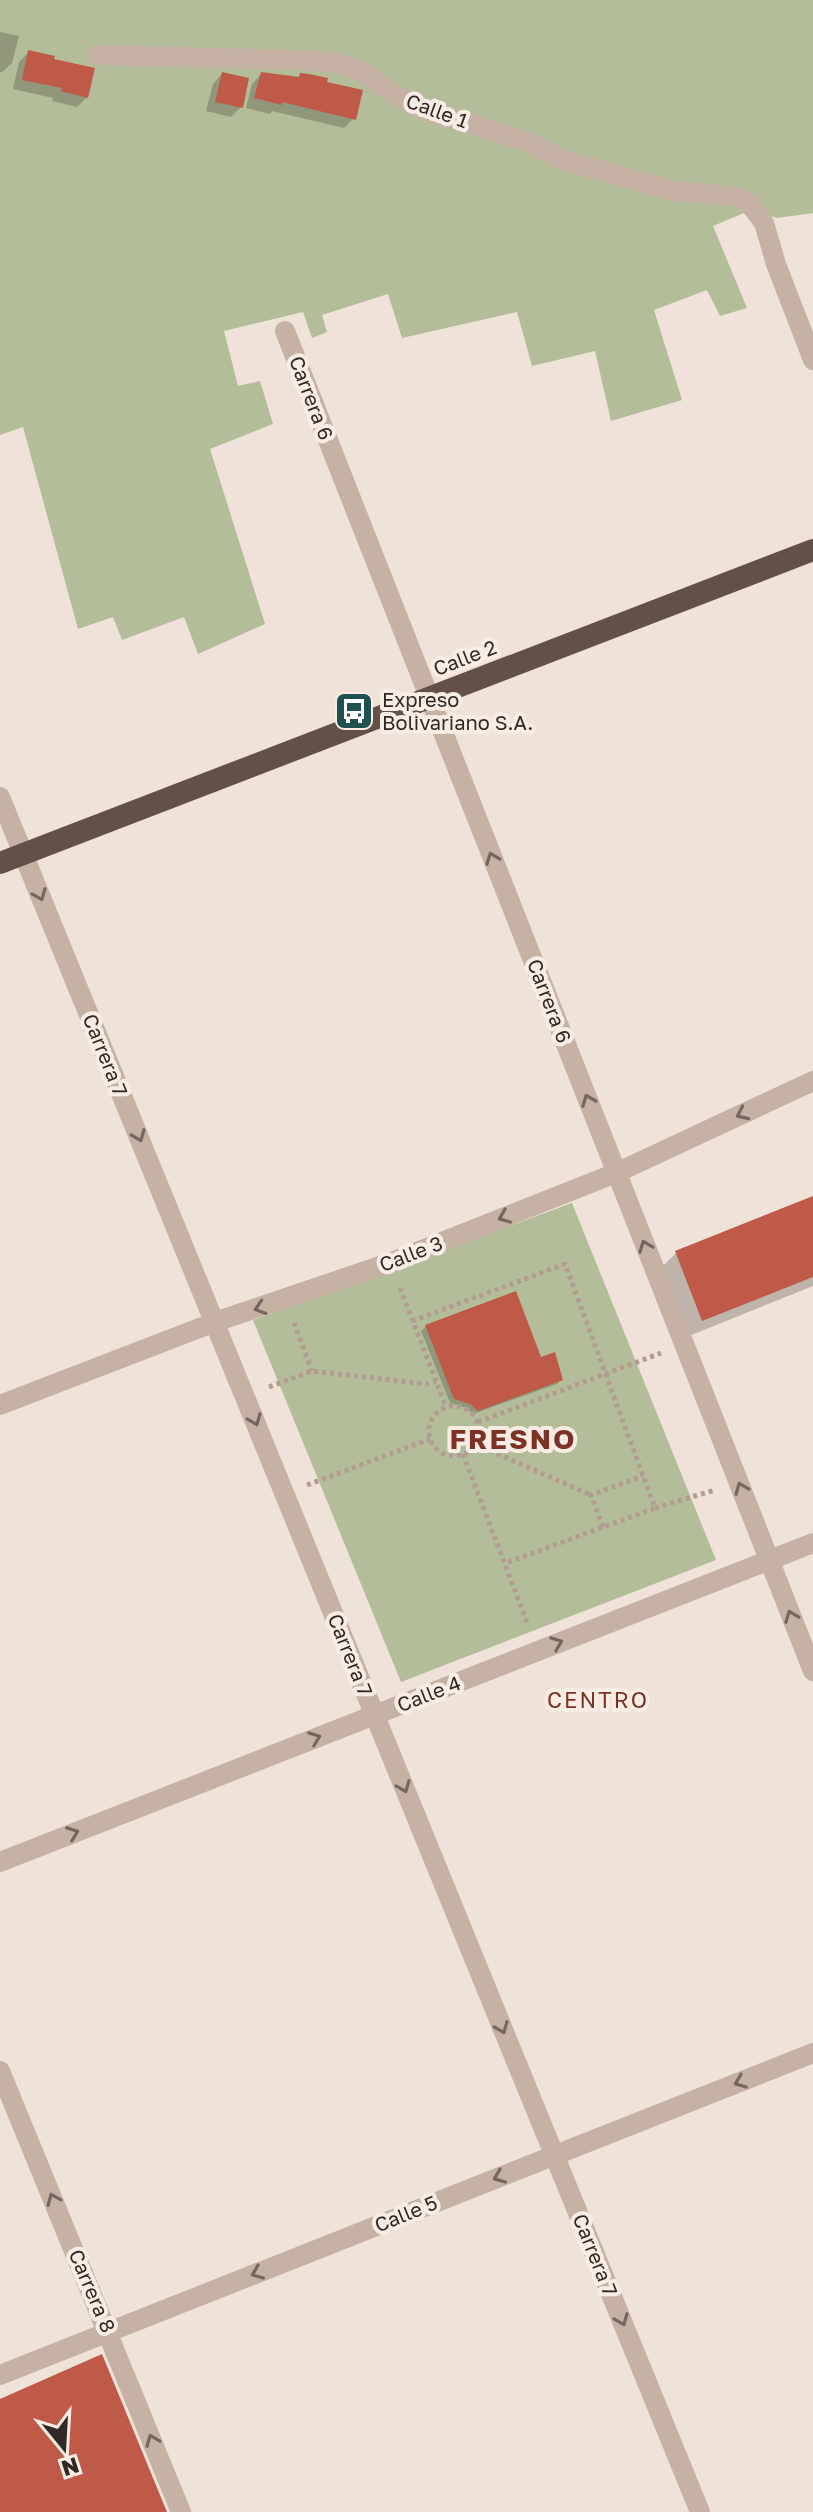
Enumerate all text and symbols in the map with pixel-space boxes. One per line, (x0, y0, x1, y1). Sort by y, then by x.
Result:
street label: Calle 1 (403, 88, 472, 132)
street label: Carrera 6 (285, 352, 339, 443)
street label: Calle 2 (430, 634, 500, 680)
place label: Expreso Bolivariano S.A. (382, 687, 533, 734)
bus stop icon: Expreso Bolivariano S.A. (333, 690, 375, 732)
one-way arrow (486, 852, 502, 866)
one-way arrow (30, 888, 47, 902)
street label: Carrera 6 (523, 955, 577, 1046)
street label: Carrera 7 (79, 1010, 133, 1099)
one-way arrow (581, 1094, 598, 1108)
one-way arrow (736, 1104, 751, 1120)
one-way arrow (129, 1128, 145, 1142)
one-way arrow (498, 1208, 512, 1224)
street label: Calle 3 (376, 1230, 446, 1276)
one-way arrow (638, 1240, 655, 1254)
one-way arrow (254, 1299, 267, 1315)
one-way arrow (245, 1412, 261, 1426)
district label: FRESNO (449, 1422, 577, 1455)
one-way arrow (734, 1482, 750, 1496)
street label: Carrera 7 (324, 1610, 378, 1699)
one-way arrow (784, 1610, 801, 1624)
one-way arrow (549, 1637, 563, 1653)
street label: Calle 4 (393, 1670, 464, 1716)
district label: CENTRO (547, 1686, 649, 1713)
one-way arrow (307, 1732, 321, 1748)
one-way arrow (395, 1779, 411, 1793)
one-way arrow (65, 1826, 79, 1843)
one-way arrow (493, 2020, 509, 2034)
one-way arrow (734, 2072, 748, 2089)
one-way arrow (493, 2168, 507, 2184)
street label: Calle 5 (371, 2190, 441, 2237)
one-way arrow (47, 2193, 63, 2207)
street label: Carrera 7 (569, 2210, 623, 2299)
street label: Carrera 8 (65, 2245, 121, 2336)
one-way arrow (251, 2263, 265, 2280)
one-way arrow (612, 2312, 628, 2327)
north arrow (24, 2408, 104, 2488)
one-way arrow (145, 2434, 162, 2448)
text: N (58, 2452, 82, 2483)

